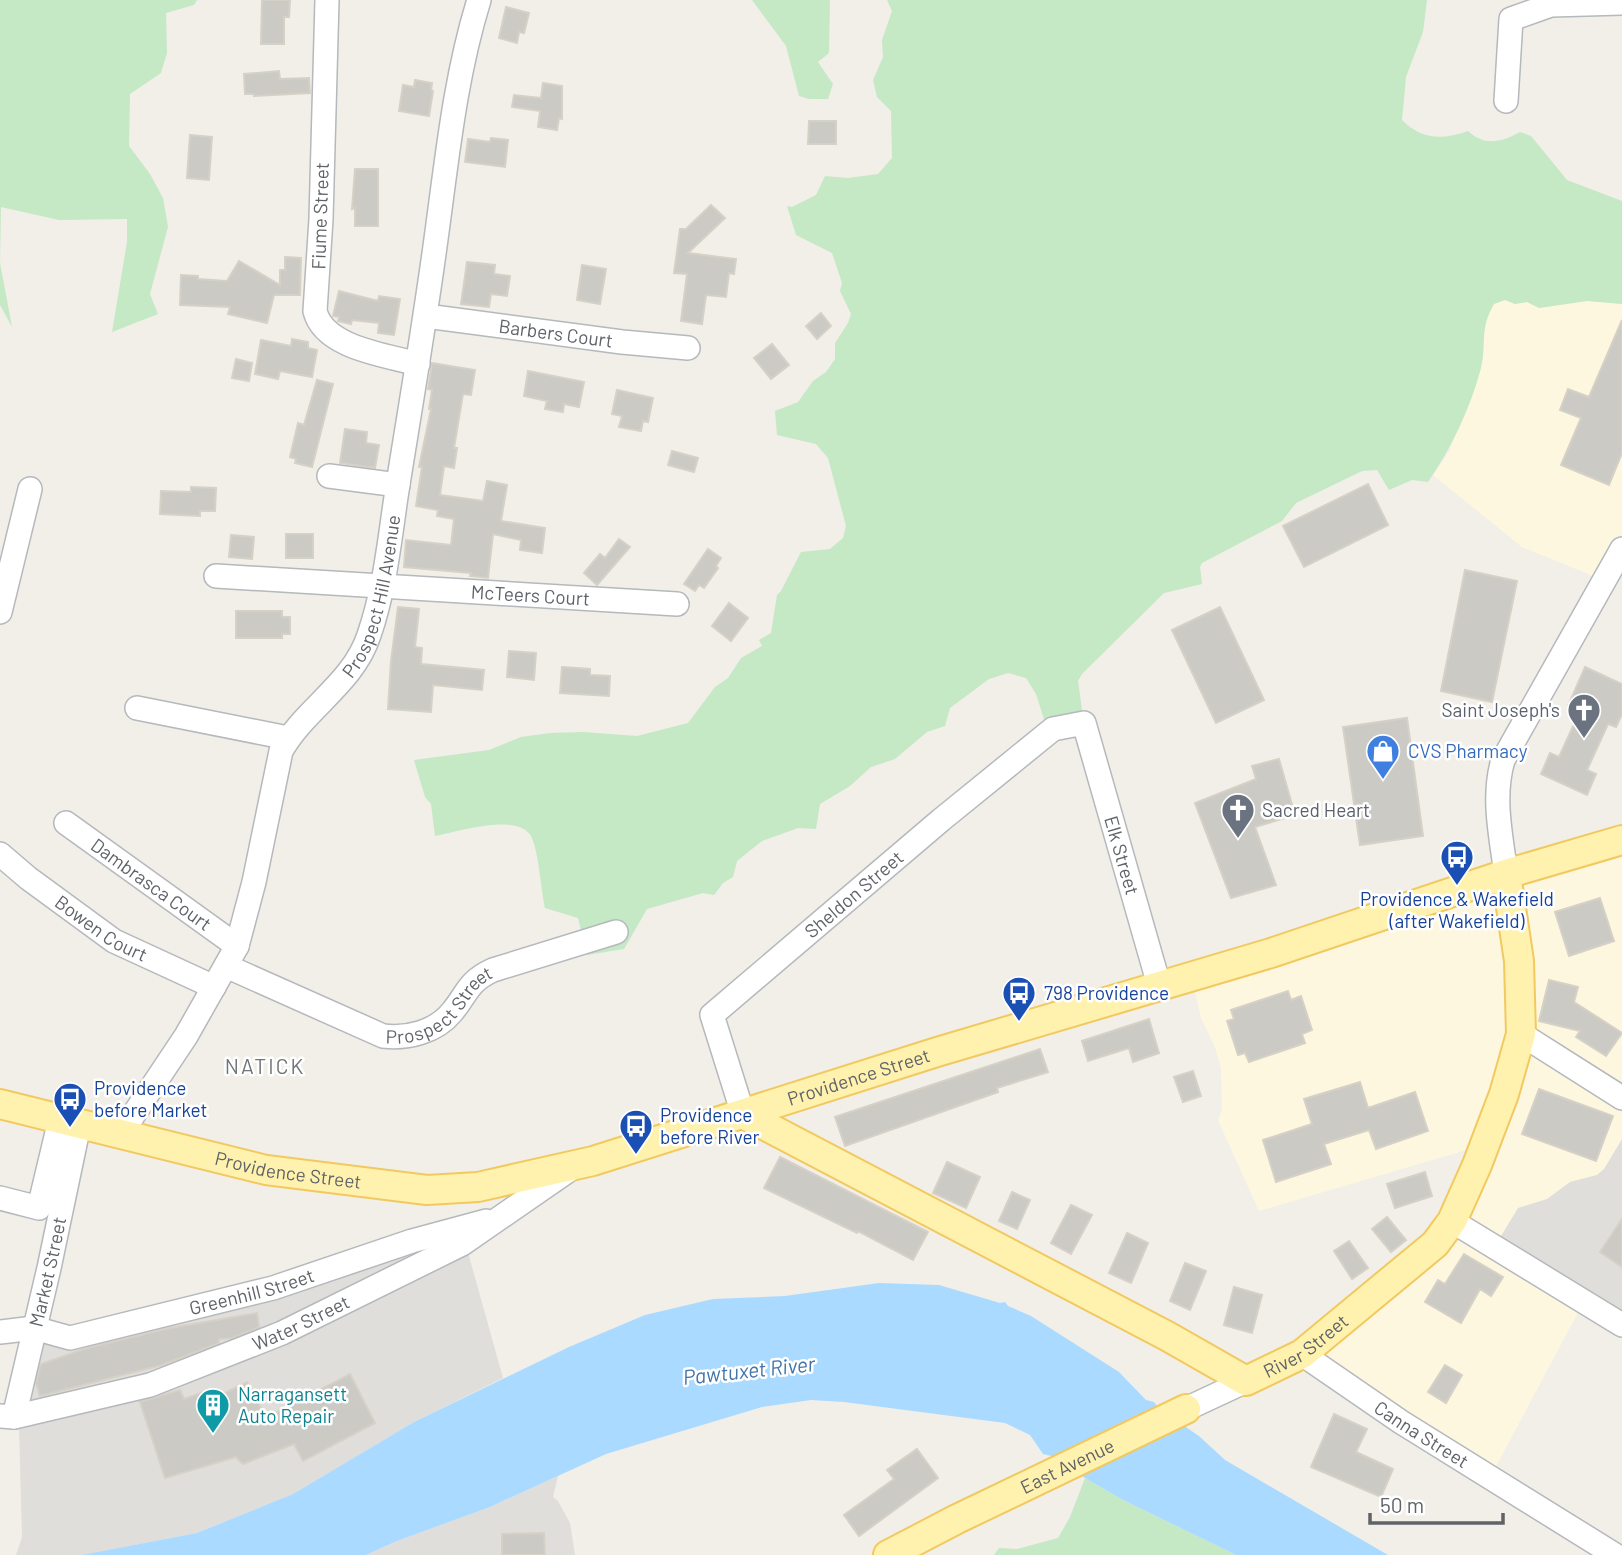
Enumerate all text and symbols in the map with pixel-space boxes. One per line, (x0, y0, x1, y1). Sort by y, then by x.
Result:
street label: Fiume Street (306, 162, 333, 270)
street label: Barbers Court (498, 314, 614, 352)
street label: Prospect Hill Avenue (337, 513, 404, 682)
street label: McTeers Court (470, 580, 591, 610)
church icon: Saint Joseph's (1565, 691, 1603, 740)
place label: Saint Joseph's (1442, 698, 1560, 721)
shop icon: CVS Pharmacy (1364, 732, 1402, 781)
place label: CVS Pharmacy (1408, 739, 1528, 762)
church icon: Sacred Heart (1219, 791, 1257, 840)
place label: Sacred Heart (1262, 798, 1370, 821)
street label: Elk Street (1100, 813, 1145, 897)
street label: Dambrasca Court (87, 833, 216, 935)
bus stop icon: Providence & Wakefield (after Wakefield) (1438, 838, 1476, 887)
street label: Sheldon Street (799, 845, 908, 942)
place label: Providence & Wakefield (after Wakefield) (1360, 887, 1554, 932)
street label: Bowen Court (51, 890, 151, 966)
street label: Prospect Street (385, 961, 496, 1048)
bus stop icon: 798 Providence (1000, 974, 1038, 1023)
place label: 798 Providence (1044, 981, 1169, 1004)
street label: Providence Street (784, 1043, 933, 1110)
district label: NATICK (225, 1053, 305, 1078)
place label: Providence before Market (94, 1076, 208, 1121)
bus stop icon: Providence before Market (51, 1080, 89, 1129)
place label: Providence before River (660, 1103, 760, 1148)
bus stop icon: Providence before River (617, 1107, 655, 1156)
street label: Providence Street (213, 1146, 363, 1193)
street label: Market Street (24, 1215, 70, 1329)
street label: Greenhill Street (187, 1263, 317, 1319)
street label: Water Street (249, 1290, 353, 1355)
street label: River Street (1259, 1309, 1352, 1382)
water label: Pawtuxet River (682, 1350, 817, 1389)
place label: Narragansett Auto Repair (238, 1382, 347, 1427)
building icon: Narragansett Auto Repair (194, 1386, 232, 1435)
street label: Canna Street (1370, 1395, 1473, 1472)
street label: East Avenue (1016, 1433, 1118, 1498)
scale bar (1370, 1482, 1503, 1526)
text: 50 m (1380, 1492, 1424, 1517)

